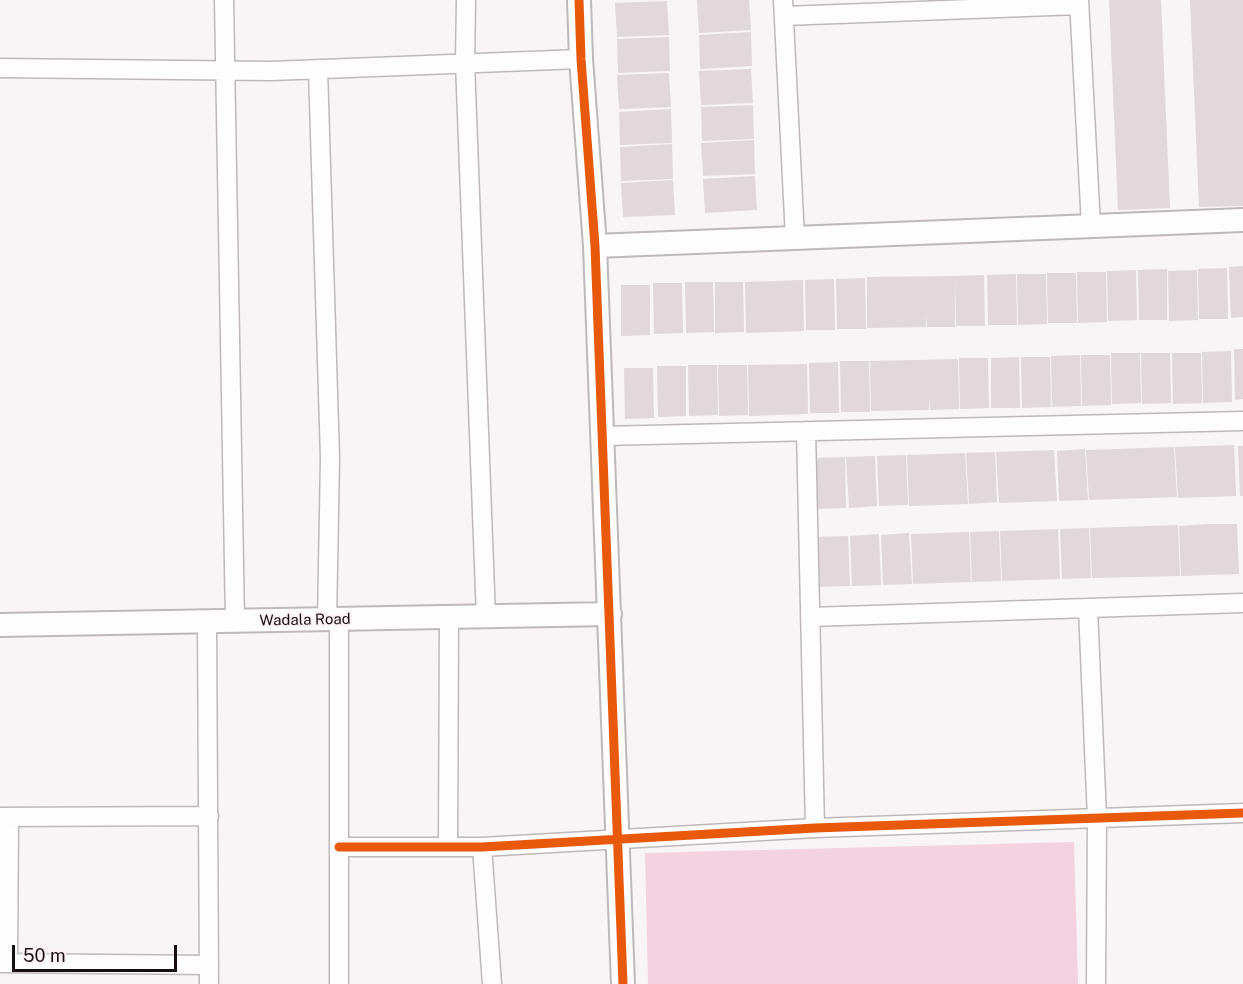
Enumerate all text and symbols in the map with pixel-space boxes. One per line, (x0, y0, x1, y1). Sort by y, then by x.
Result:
street label: Wadala Road (259, 610, 351, 630)
scale bar (15, 933, 180, 971)
text: 50 m (23, 945, 66, 966)

